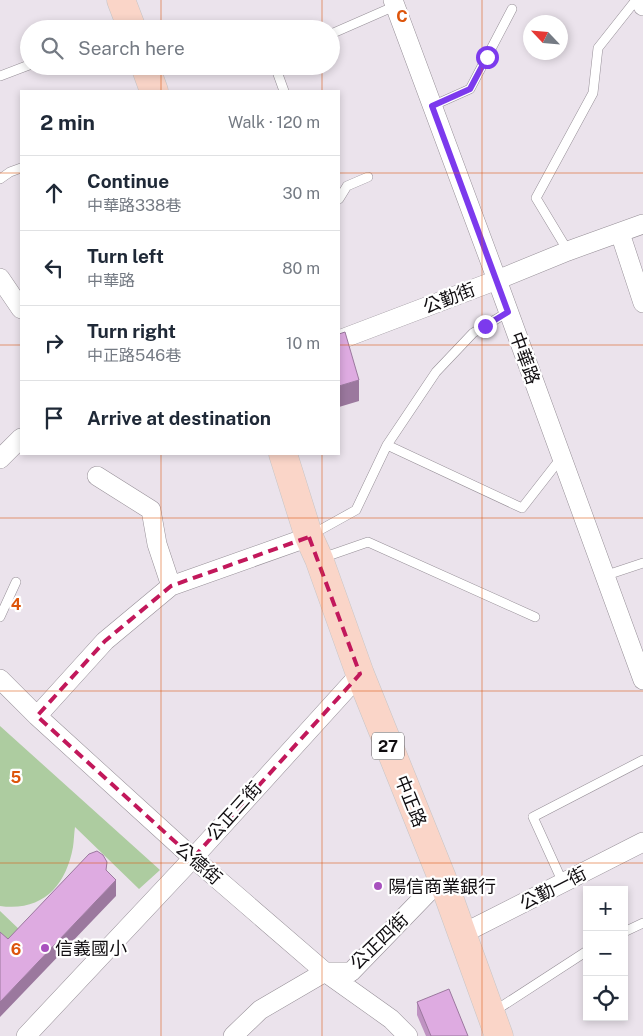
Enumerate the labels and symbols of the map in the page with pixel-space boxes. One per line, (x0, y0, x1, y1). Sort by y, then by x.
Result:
text: C (396, 7, 408, 26)
north arrow (523, 15, 568, 60)
route start (476, 46, 499, 69)
street label: 公勤街 (420, 279, 478, 317)
route end (474, 315, 497, 338)
street label: 中華路 (506, 329, 544, 387)
text: 4 (11, 595, 22, 614)
road number: 27 (372, 732, 404, 759)
text: 5 (11, 768, 22, 787)
street label: 中正路 (391, 772, 431, 830)
street label: 公正三街 (202, 777, 266, 845)
street label: 公德街 (172, 837, 226, 889)
street label: 公勤一街 (516, 862, 590, 914)
place label: 陽信商業銀行 (388, 876, 496, 897)
marker: 陽信商業銀行 (372, 880, 384, 892)
street label: 公正四街 (346, 908, 412, 974)
place label: 信義國小 (55, 938, 127, 959)
text: 6 (11, 940, 21, 959)
marker: 信義國小 (39, 942, 51, 954)

